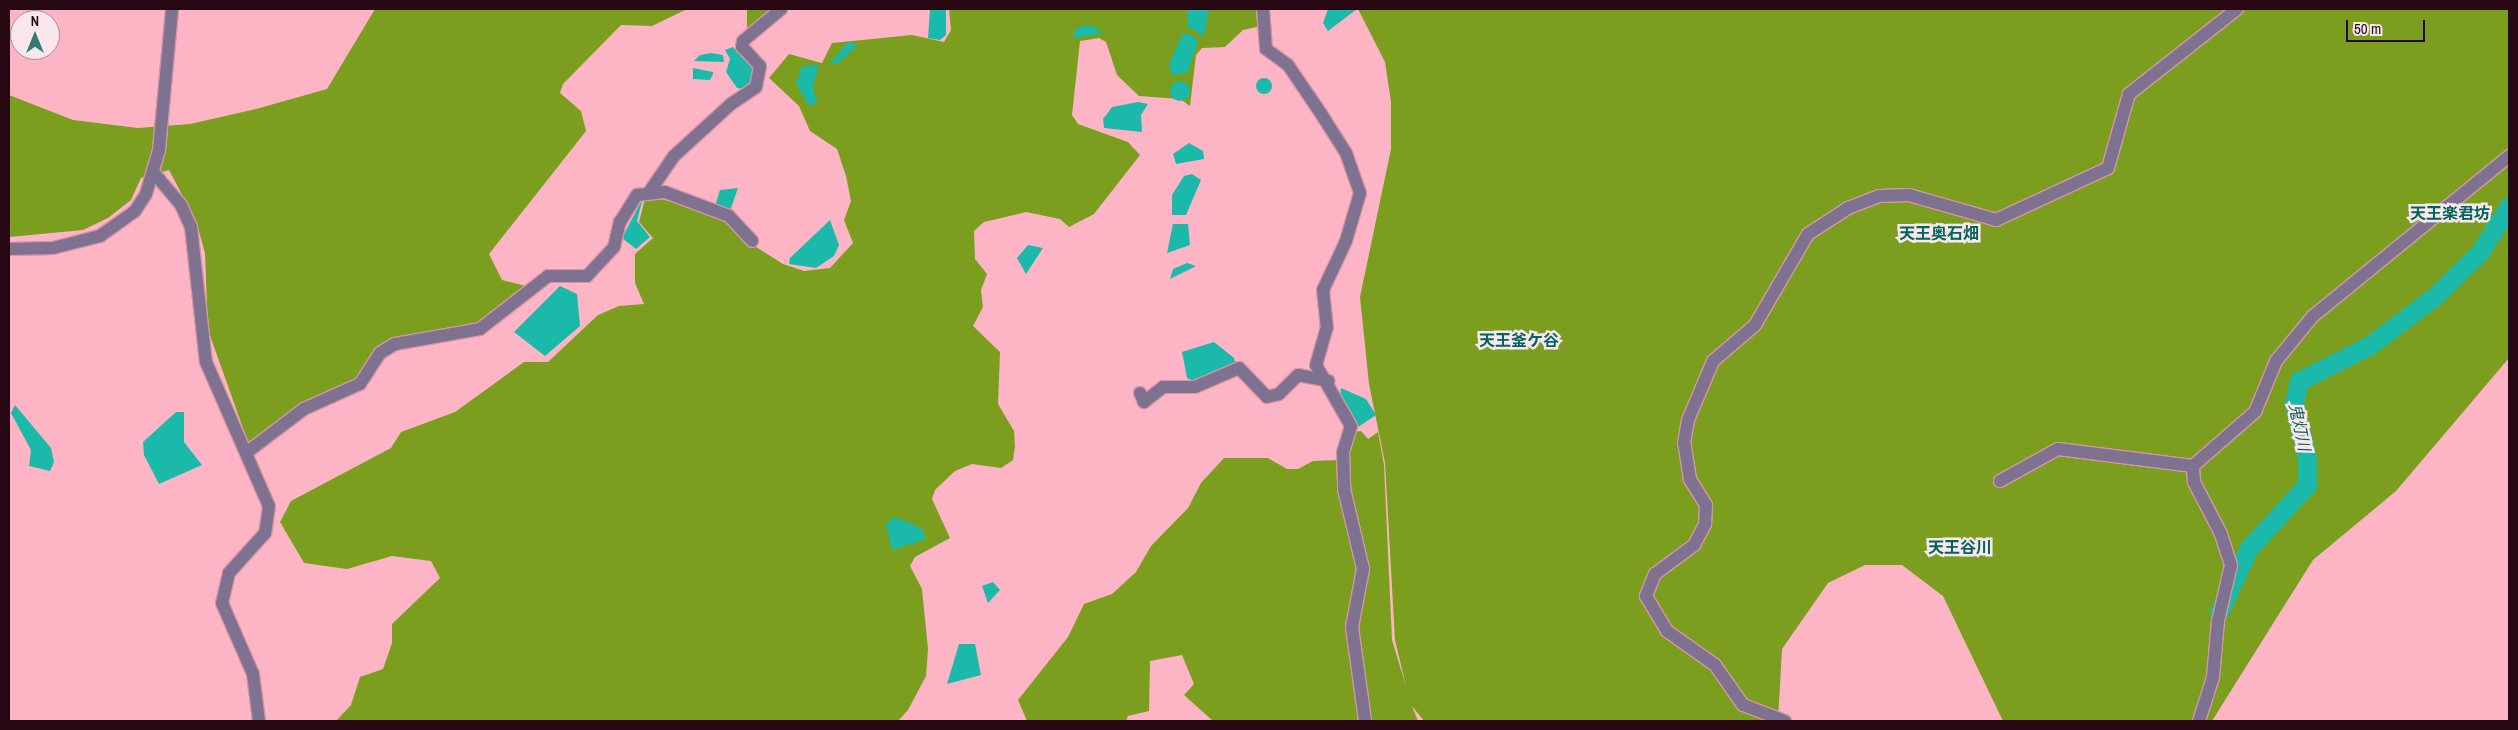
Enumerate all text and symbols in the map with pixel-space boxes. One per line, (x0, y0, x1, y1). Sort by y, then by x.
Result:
north arrow (10, 10, 60, 60)
scale bar (2348, 10, 2427, 42)
text: N (31, 12, 39, 30)
text: 50 m (2354, 18, 2381, 39)
district label: 天王楽君坊 (2410, 203, 2490, 223)
district label: 天王奥石畑 (1899, 223, 1979, 243)
district label: 天王釜ケ谷 (1479, 330, 1559, 350)
water label: 鬼灯川 (2286, 402, 2314, 452)
district label: 天王谷川 (1928, 537, 1992, 557)

